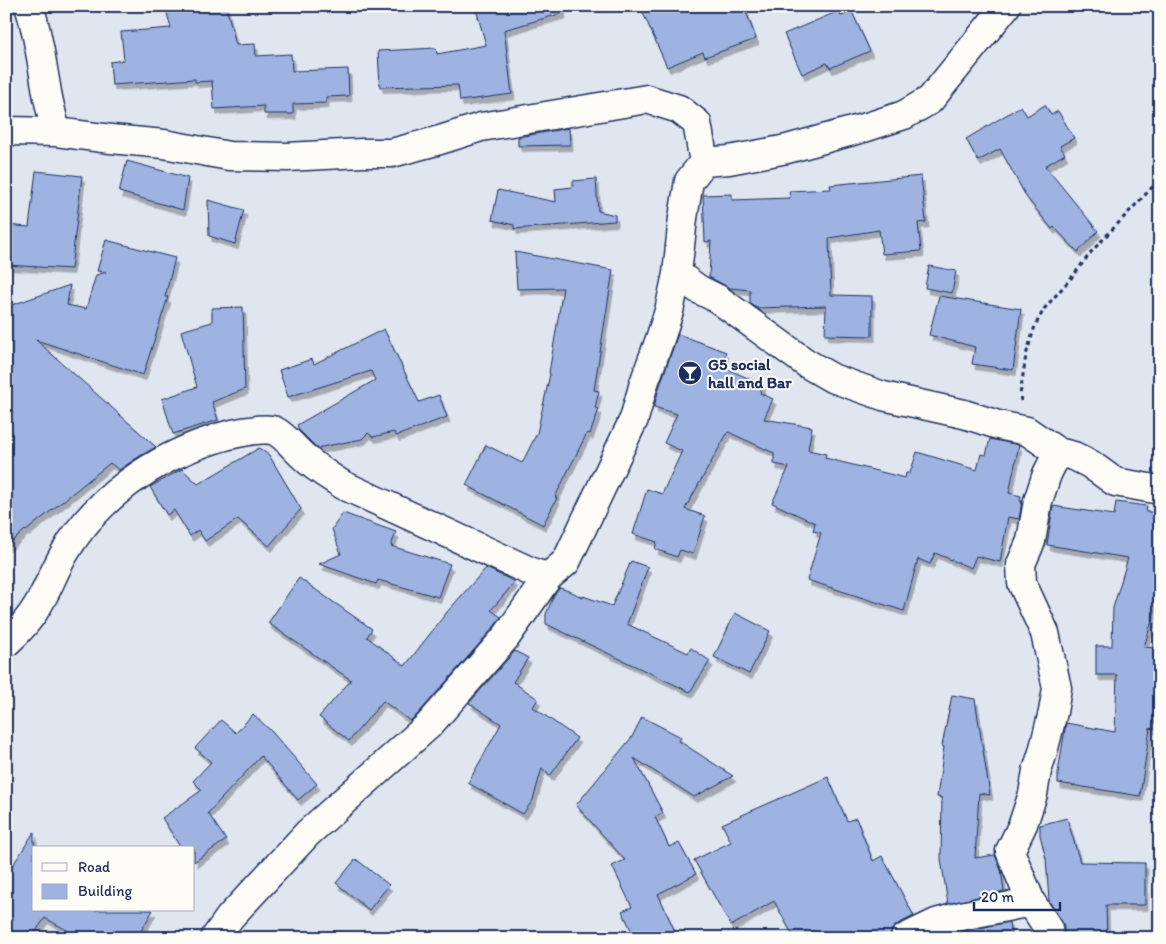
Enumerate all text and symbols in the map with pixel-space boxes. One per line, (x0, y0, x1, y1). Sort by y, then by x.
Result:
place label: G5 social hall and Bar (708, 355, 792, 392)
bar icon: G5 social hall and Bar (677, 360, 703, 386)
legend (32, 846, 195, 912)
text: Road (78, 858, 111, 876)
scale bar (974, 879, 1060, 911)
text: Building (78, 882, 132, 900)
text: 20 m (981, 888, 1015, 906)

